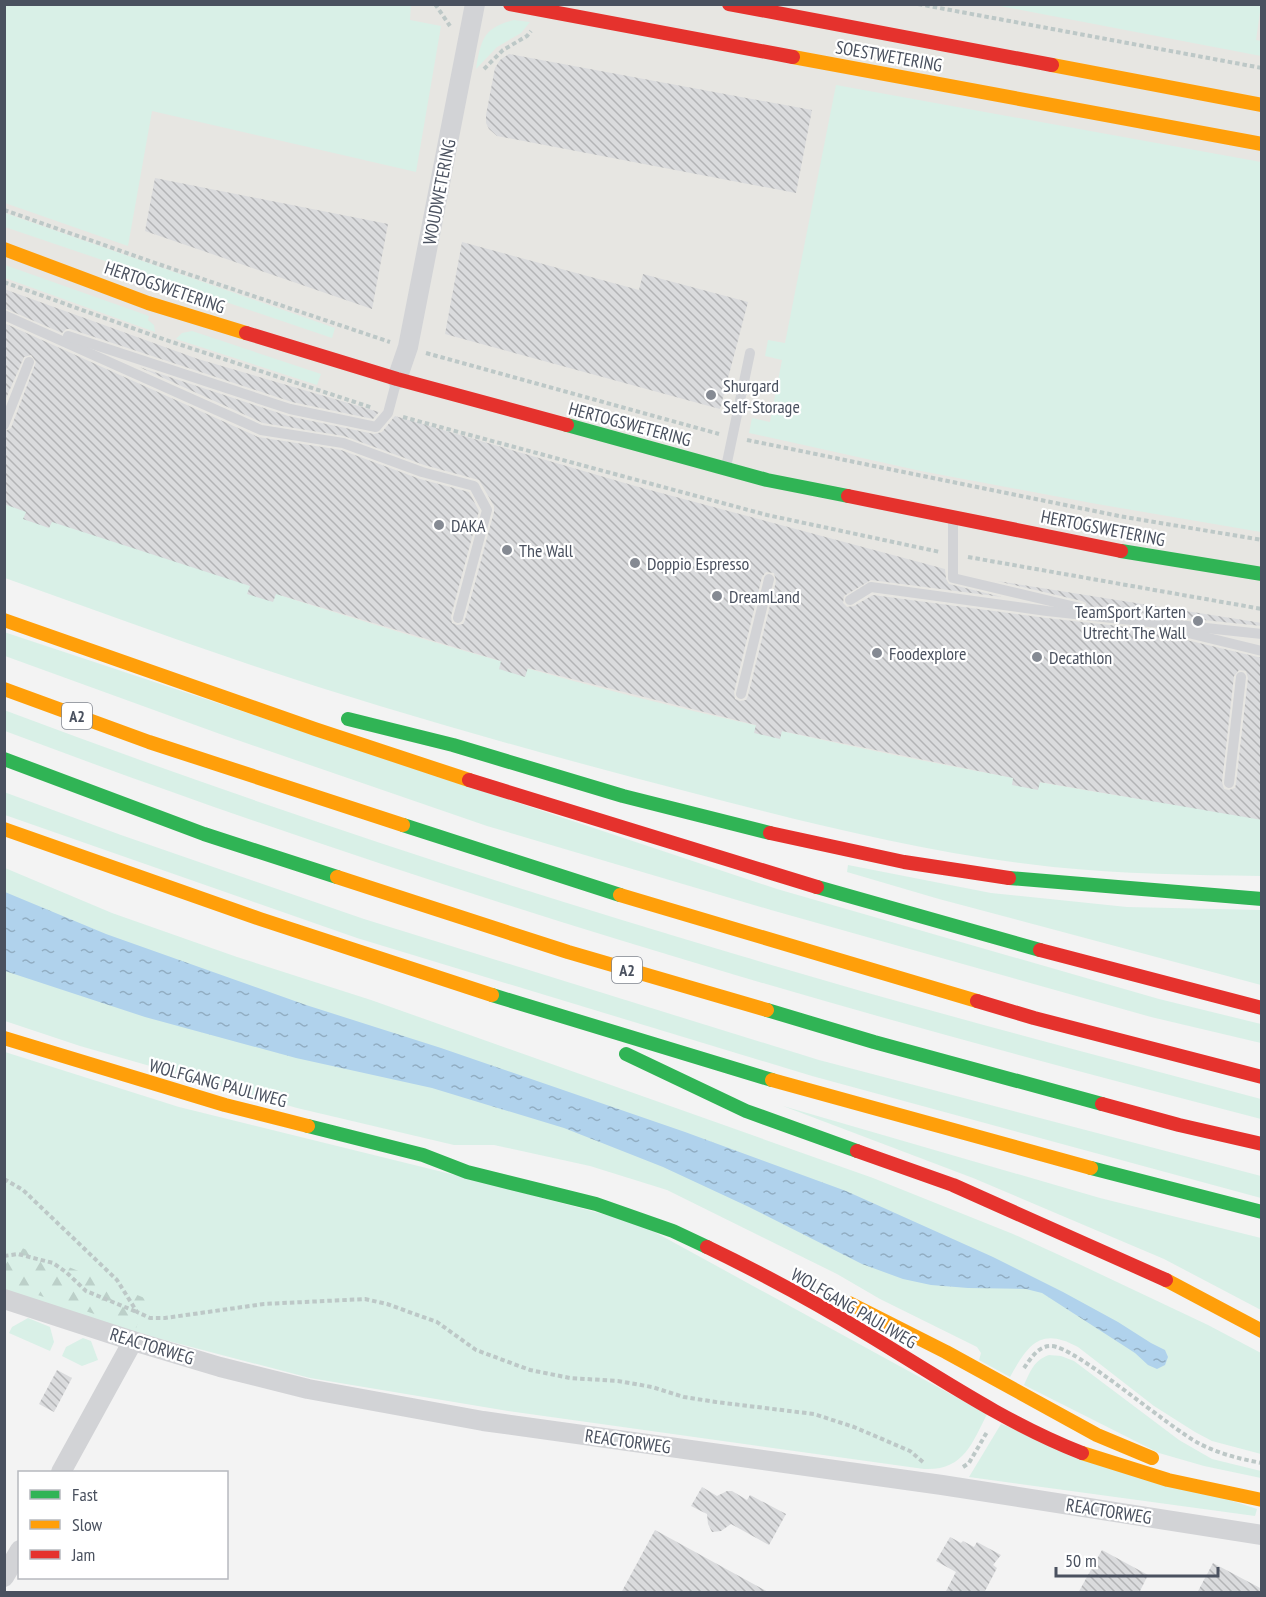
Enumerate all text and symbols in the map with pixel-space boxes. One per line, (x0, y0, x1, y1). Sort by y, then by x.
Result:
street label: SOESTWETERING (834, 35, 944, 77)
street label: WOUDWETERING (417, 137, 461, 247)
street label: HERTOGSWETERING (102, 256, 228, 318)
place label: Shurgard Self-Storage (723, 374, 800, 418)
marker: Shurgard Self-Storage (704, 388, 718, 402)
street label: HERTOGSWETERING (566, 397, 694, 451)
street label: HERTOGSWETERING (1039, 505, 1167, 551)
place label: DAKA (451, 514, 486, 537)
marker: DAKA (432, 518, 446, 532)
place label: The Wall (519, 539, 574, 562)
marker: The Wall (500, 543, 514, 557)
place label: Doppio Espresso (647, 552, 750, 575)
marker: Doppio Espresso (628, 556, 642, 570)
place label: DreamLand (729, 585, 800, 608)
marker: DreamLand (710, 589, 724, 603)
place label: TeamSport Karten Utrecht The Wall (1075, 600, 1187, 644)
marker: TeamSport Karten Utrecht The Wall (1191, 614, 1205, 628)
place label: Foodexplore (889, 642, 966, 665)
marker: Foodexplore (870, 646, 884, 660)
place label: Decathlon (1049, 646, 1112, 669)
marker: Decathlon (1030, 650, 1044, 664)
road number: A2 (62, 703, 92, 729)
road number: A2 (612, 957, 642, 983)
street label: WOLFGANG PAULIWEG (147, 1054, 290, 1112)
street label: WOLFGANG PAULIWEG (787, 1263, 921, 1353)
street label: REACTORWEG (107, 1322, 197, 1370)
street label: REACTORWEG (584, 1424, 672, 1458)
legend (18, 1471, 228, 1579)
text: Fast (72, 1483, 98, 1506)
street label: REACTORWEG (1065, 1493, 1154, 1529)
text: Slow (72, 1513, 103, 1536)
scale bar (1056, 1540, 1218, 1578)
text: Jam (71, 1543, 95, 1566)
text: 50 m (1065, 1549, 1097, 1572)

